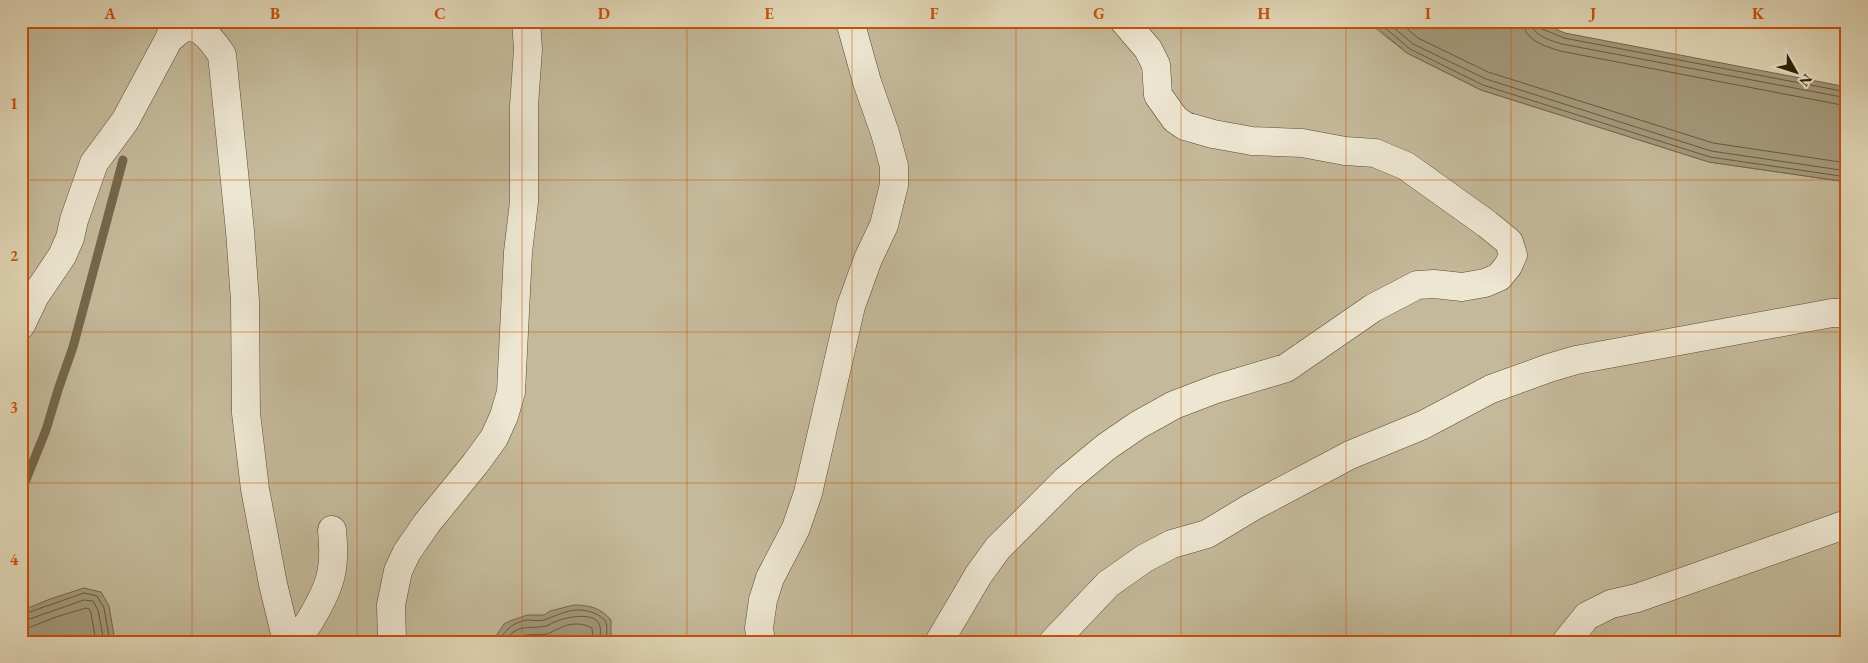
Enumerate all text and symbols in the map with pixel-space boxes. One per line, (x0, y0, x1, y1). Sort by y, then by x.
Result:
text: A (103, 3, 116, 24)
text: B (270, 3, 280, 24)
text: C (434, 3, 446, 24)
text: D (598, 3, 610, 24)
text: E (764, 3, 774, 24)
text: F (930, 3, 939, 24)
text: G (1093, 3, 1105, 24)
text: H (1258, 3, 1271, 24)
text: I (1425, 3, 1431, 24)
text: J (1588, 3, 1596, 24)
text: K (1752, 3, 1765, 24)
north arrow (1770, 48, 1820, 98)
text: N (1795, 70, 1817, 91)
text: 1 (10, 93, 18, 114)
text: 2 (10, 245, 19, 266)
text: 3 (10, 397, 18, 418)
text: 4 (10, 549, 19, 570)

